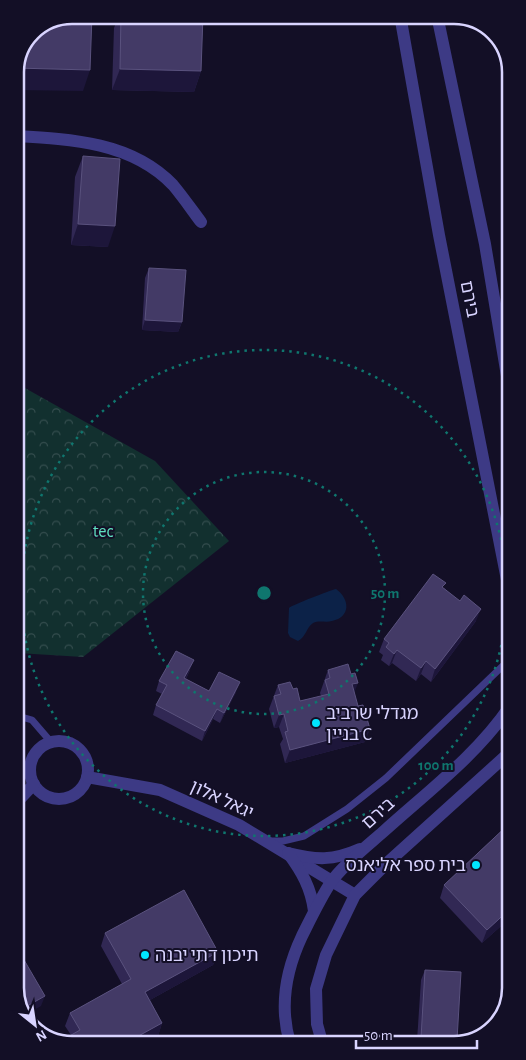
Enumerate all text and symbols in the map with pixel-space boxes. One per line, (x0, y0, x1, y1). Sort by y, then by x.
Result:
street label: בירם (457, 279, 481, 319)
park label: tec (93, 523, 113, 541)
centre of rings (255, 584, 273, 602)
text: 50 m (371, 586, 399, 601)
place label: מגדלי שרביב בניין C (326, 704, 419, 744)
marker: מגדלי שרביב בניין C (310, 717, 322, 729)
text: 100 m (418, 758, 454, 773)
street label: יגאל אלון (187, 777, 256, 822)
street label: בירם (359, 795, 398, 833)
place label: בית ספר אליאנס (345, 856, 466, 875)
marker: בית ספר אליאנס (470, 859, 482, 871)
place label: תיכון דתי יבנה (155, 947, 259, 965)
marker: תיכון דתי יבנה (139, 949, 151, 961)
north arrow (10, 1000, 60, 1050)
scale bar (356, 1018, 477, 1050)
text: N (33, 1027, 49, 1044)
text: 50 m (364, 1028, 393, 1043)

